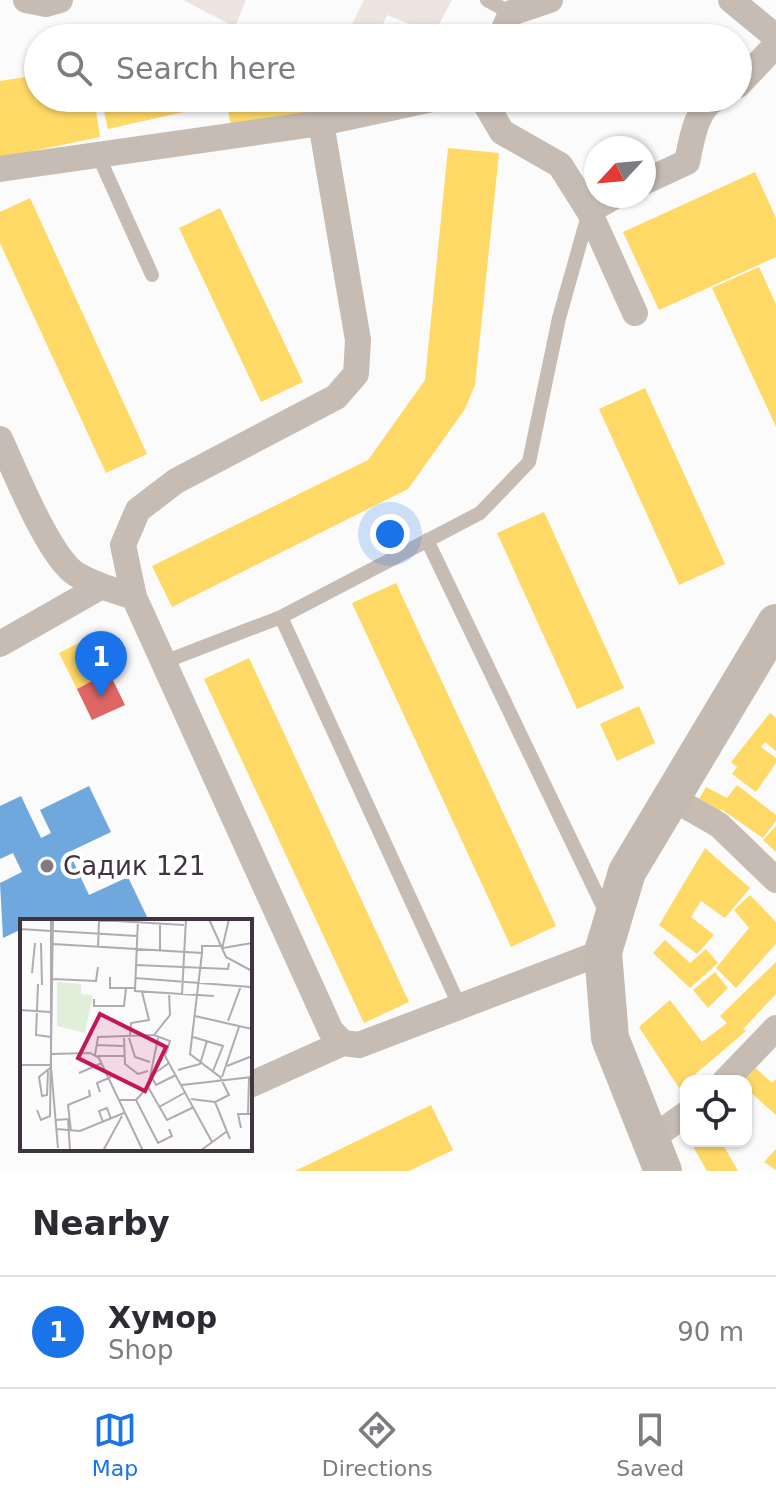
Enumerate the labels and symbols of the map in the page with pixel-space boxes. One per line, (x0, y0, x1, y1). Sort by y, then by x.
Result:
north arrow (584, 136, 656, 208)
your location (370, 514, 410, 554)
pin: 1 (75, 631, 127, 697)
place label: Садик 121 (63, 851, 206, 881)
marker: Садик 121 (38, 857, 56, 875)
inset map (20, 919, 252, 1151)

